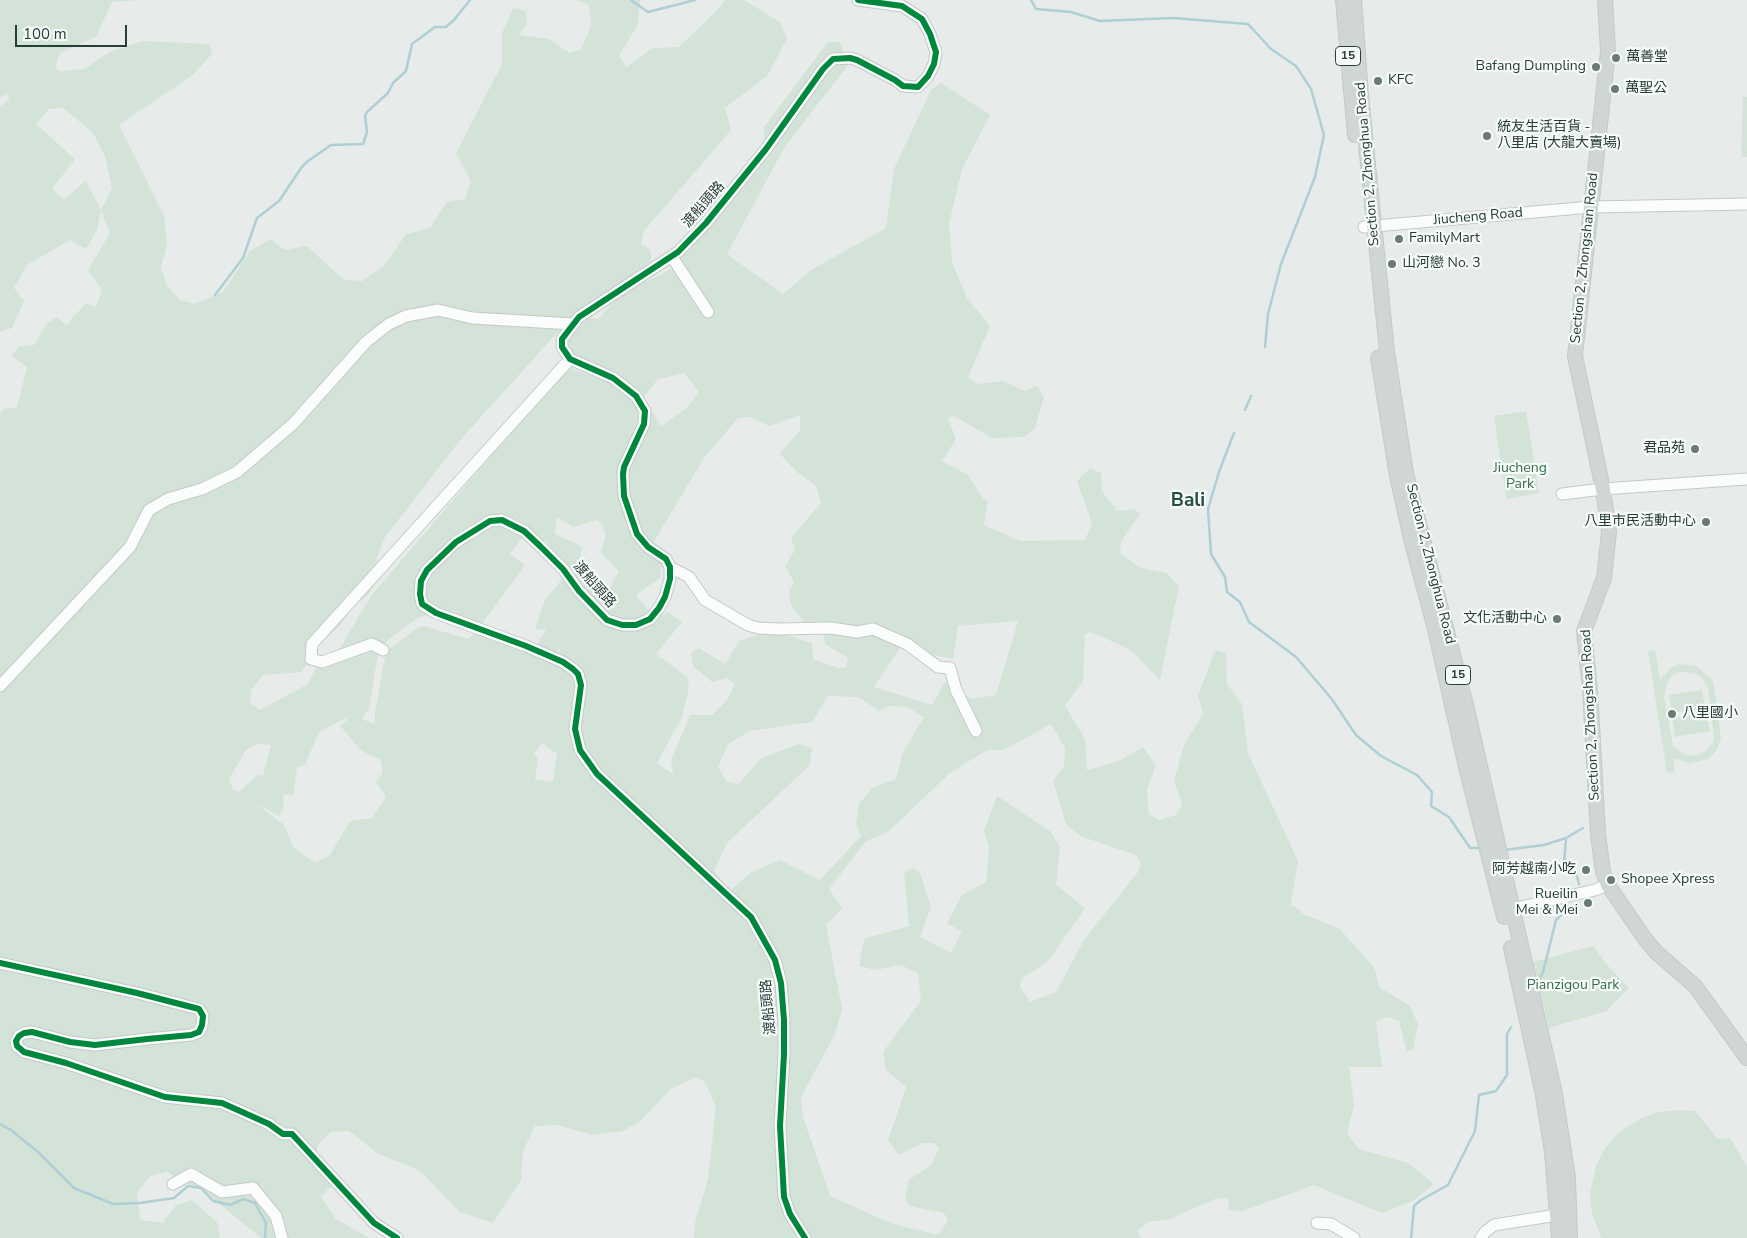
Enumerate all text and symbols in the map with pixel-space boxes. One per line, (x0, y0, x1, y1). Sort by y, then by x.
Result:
scale bar (18, 15, 130, 47)
text: 100 m (23, 24, 67, 44)
road number: 15 (1336, 46, 1360, 66)
place label: 萬善堂 (1626, 50, 1668, 66)
marker: 萬善堂 (1610, 52, 1622, 64)
place label: Bafang Dumpling (1475, 59, 1586, 75)
marker: Bafang Dumpling (1590, 61, 1602, 73)
place label: KFC (1388, 73, 1414, 89)
marker: KFC (1372, 75, 1384, 87)
street label: Section 2, Zhonghua Road (1352, 81, 1384, 247)
place label: 萬聖公 (1625, 81, 1667, 97)
marker: 萬聖公 (1609, 83, 1621, 95)
place label: 統友生活百貨 - 八里店 (大龍大賣場) (1497, 120, 1621, 152)
marker: 統友生活百貨 - 八里店 (大龍大賣場) (1481, 130, 1493, 142)
street label: Section 2, Zhongshan Road (1568, 172, 1602, 344)
street label: 渡船頭路 (679, 178, 729, 232)
street label: Jiucheng Road (1433, 205, 1523, 229)
place label: FamilyMart (1409, 231, 1480, 247)
marker: FamilyMart (1393, 233, 1405, 245)
place label: 山河戀 No. 3 (1402, 256, 1481, 272)
marker: 山河戀 No. 3 (1386, 258, 1398, 270)
place label: 君品苑 (1643, 441, 1685, 457)
marker: 君品苑 (1689, 443, 1701, 455)
park label: Jiucheng Park (1493, 461, 1547, 494)
street label: Section 2, Zhonghua Road (1402, 482, 1458, 646)
district label: Bali (1171, 490, 1205, 512)
place label: 八里市民活動中心 (1584, 514, 1696, 530)
marker: 八里市民活動中心 (1700, 516, 1712, 528)
street label: 渡船頭路 (569, 558, 619, 612)
place label: 文化活動中心 (1463, 611, 1547, 627)
marker: 文化活動中心 (1551, 613, 1563, 625)
street label: Section 2, Zhongshan Road (1578, 629, 1604, 801)
road number: 15 (1446, 666, 1470, 684)
place label: 八里國小 (1682, 706, 1738, 722)
marker: 八里國小 (1666, 708, 1678, 720)
place label: 阿芳越南小吃 (1492, 862, 1576, 878)
marker: 阿芳越南小吃 (1580, 864, 1592, 876)
place label: Shopee Xpress (1621, 872, 1715, 888)
marker: Shopee Xpress (1605, 874, 1617, 886)
place label: Rueilin Mei & Mei (1516, 887, 1578, 920)
marker: Rueilin Mei & Mei (1582, 897, 1594, 909)
street label: 渡船頭路 (758, 978, 780, 1036)
park label: Pianzigou Park (1527, 978, 1619, 994)

